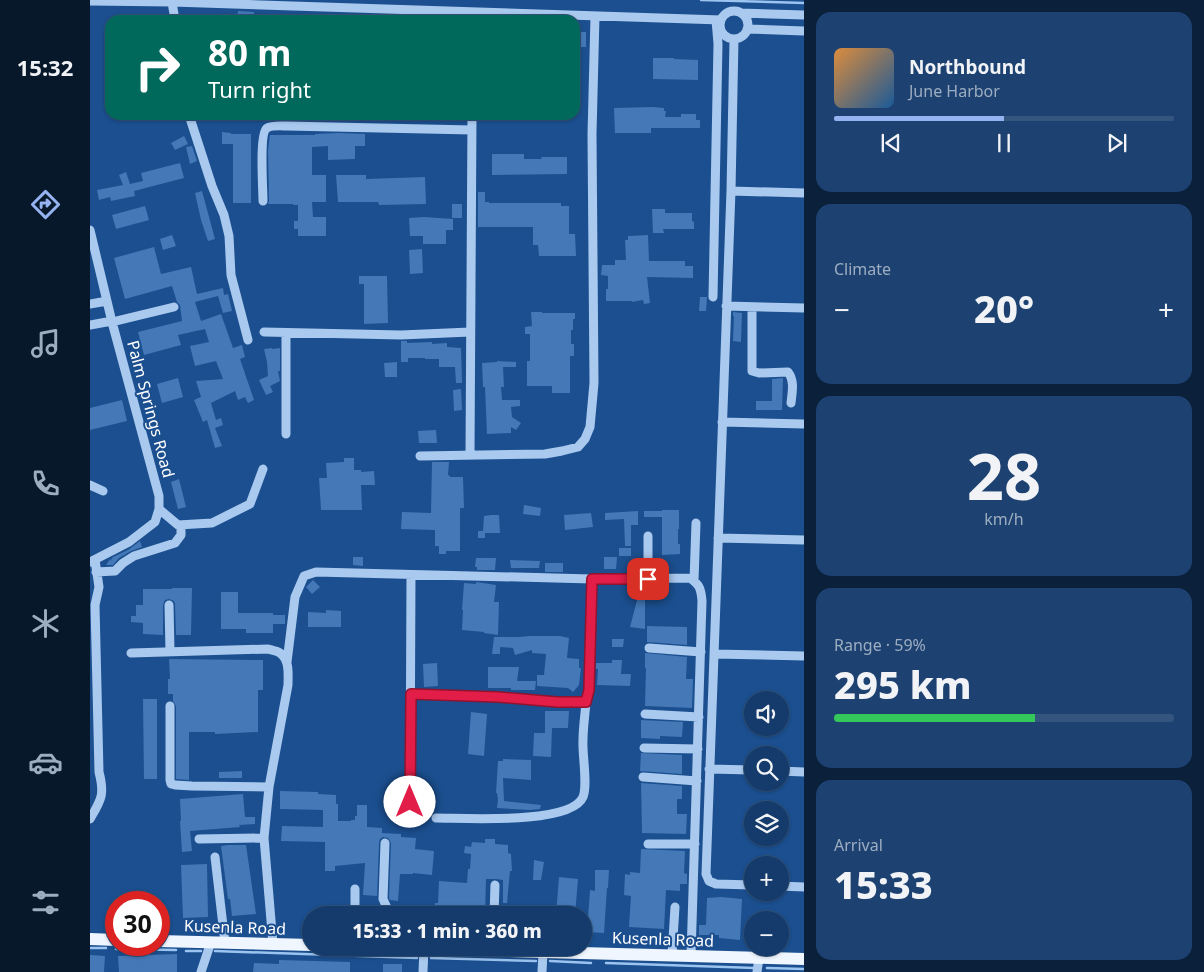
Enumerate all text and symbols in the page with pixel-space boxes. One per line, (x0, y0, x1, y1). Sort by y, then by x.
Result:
text: 80 m (208, 29, 291, 76)
icon: right (125, 35, 190, 100)
text: 15:32 (17, 52, 73, 82)
text: Northbound (909, 54, 1026, 80)
text: Turn right (208, 74, 311, 104)
text: June Harbor (909, 80, 1000, 102)
icon: previous (877, 129, 905, 157)
icon: pause (990, 129, 1018, 157)
icon: next (1103, 129, 1131, 157)
icon: directions (28, 187, 63, 222)
text: Climate (834, 258, 891, 280)
text: 20° (974, 282, 1034, 334)
text: − (834, 290, 850, 328)
text: + (1158, 290, 1174, 328)
icon: music (28, 326, 63, 361)
street label: Palm Springs Road (122, 338, 180, 480)
text: 28 (967, 431, 1041, 519)
icon: phone (28, 466, 63, 501)
text: km/h (984, 508, 1024, 530)
pin (627, 558, 669, 600)
icon: arrive (634, 565, 662, 593)
icon: climate (28, 606, 63, 641)
text: Range · 59% (834, 634, 926, 656)
text: 295 km (834, 658, 972, 710)
map controls (744, 691, 789, 956)
button: sound (744, 691, 789, 736)
icon: car (28, 745, 63, 780)
button: search (744, 746, 789, 791)
position arrow (383, 775, 435, 827)
button: layers (744, 801, 789, 846)
text: Arrival (834, 834, 883, 856)
button: + (744, 856, 789, 901)
text: 15:33 (834, 858, 933, 910)
icon: filters (28, 885, 63, 920)
speed limit sign: 30 (105, 891, 170, 956)
button: − (744, 911, 789, 956)
street label: Kusenla Road (184, 914, 286, 940)
text: 15:33 · 1 min · 360 m (352, 918, 542, 944)
street label: Kusenla Road (612, 926, 714, 952)

